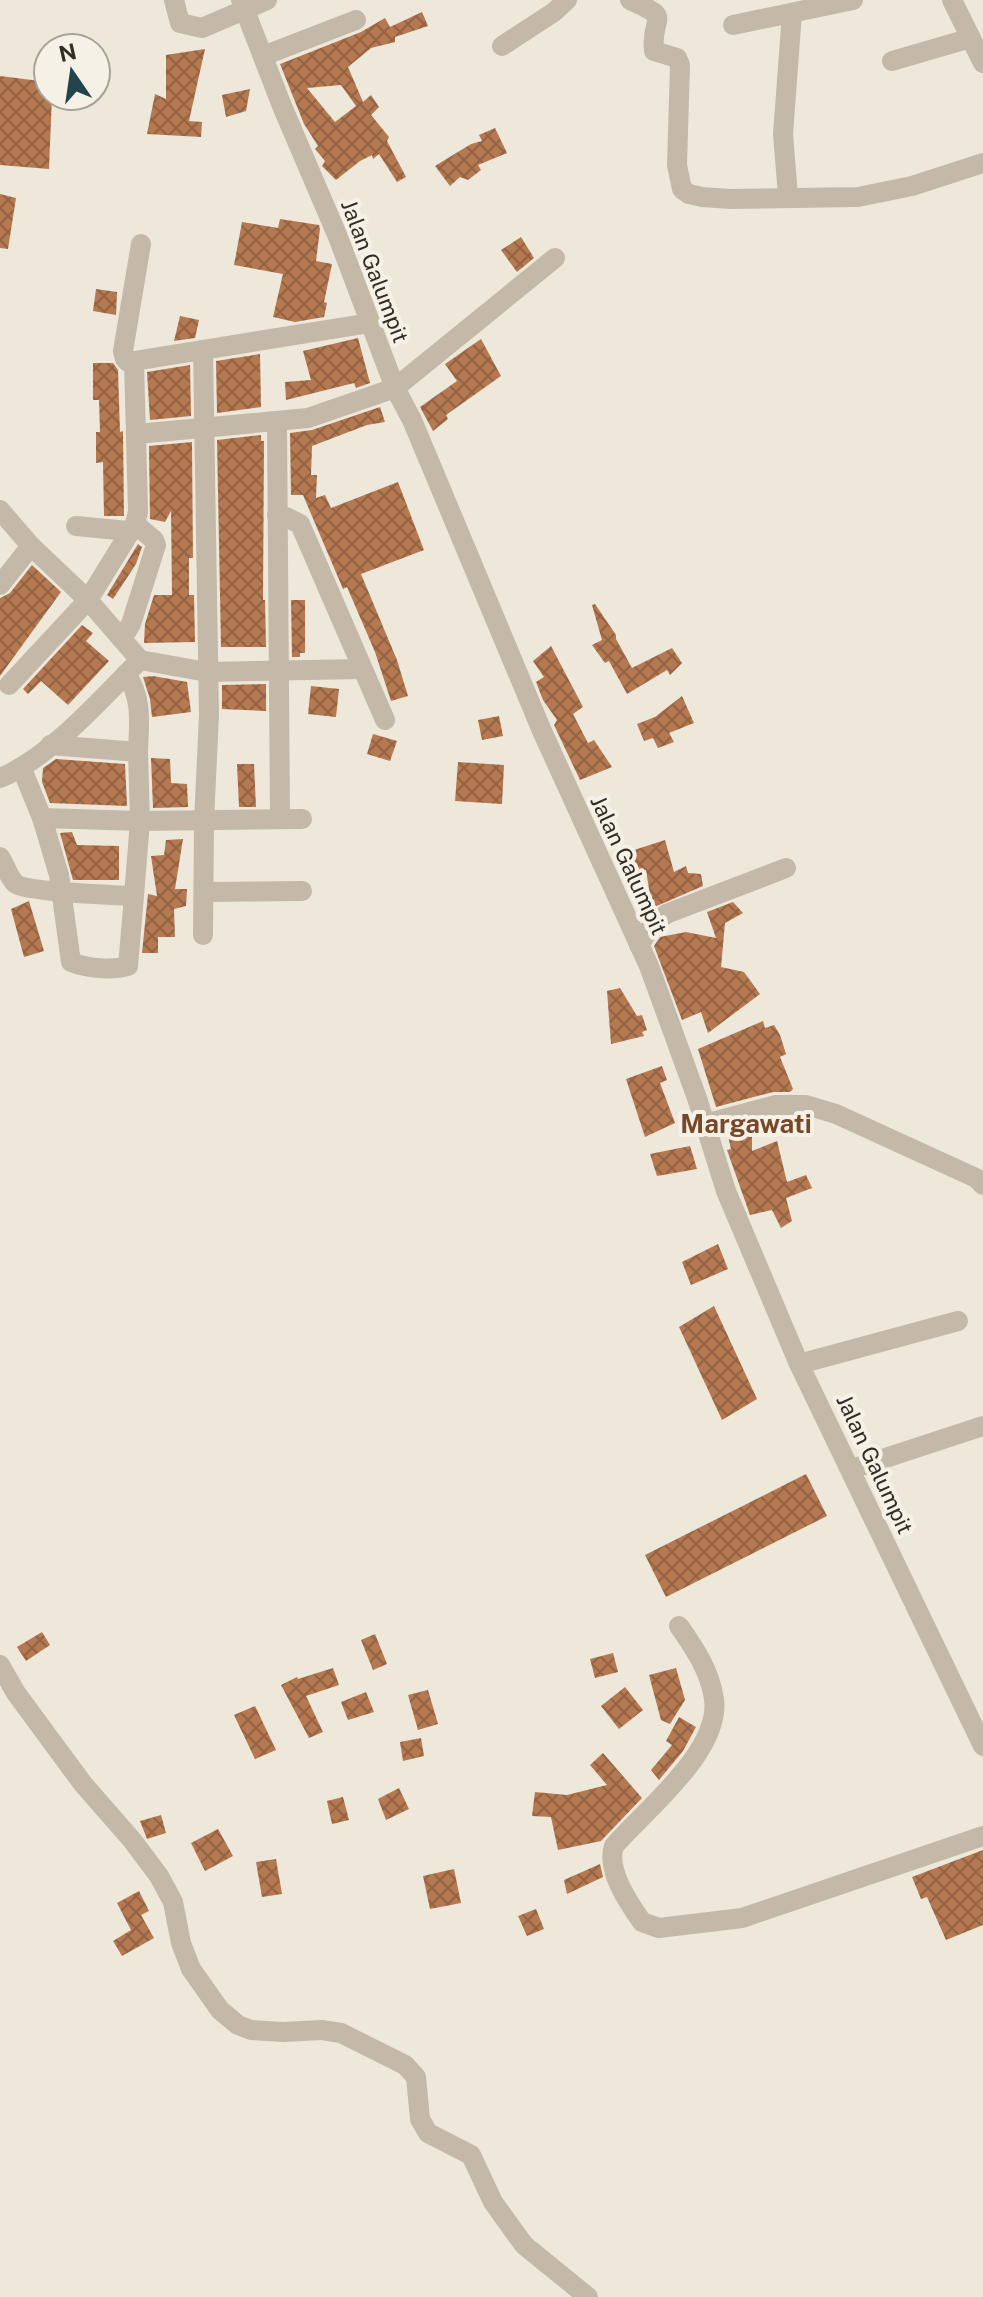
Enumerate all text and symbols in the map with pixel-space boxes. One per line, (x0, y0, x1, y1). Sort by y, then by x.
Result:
north arrow (32, 32, 112, 112)
text: N (56, 38, 79, 67)
street label: Jalan Galumpit (336, 196, 414, 346)
street label: Jalan Galumpit (585, 791, 673, 939)
district label: Margawati (680, 1108, 812, 1139)
street label: Jalan Galumpit (831, 1390, 919, 1538)

